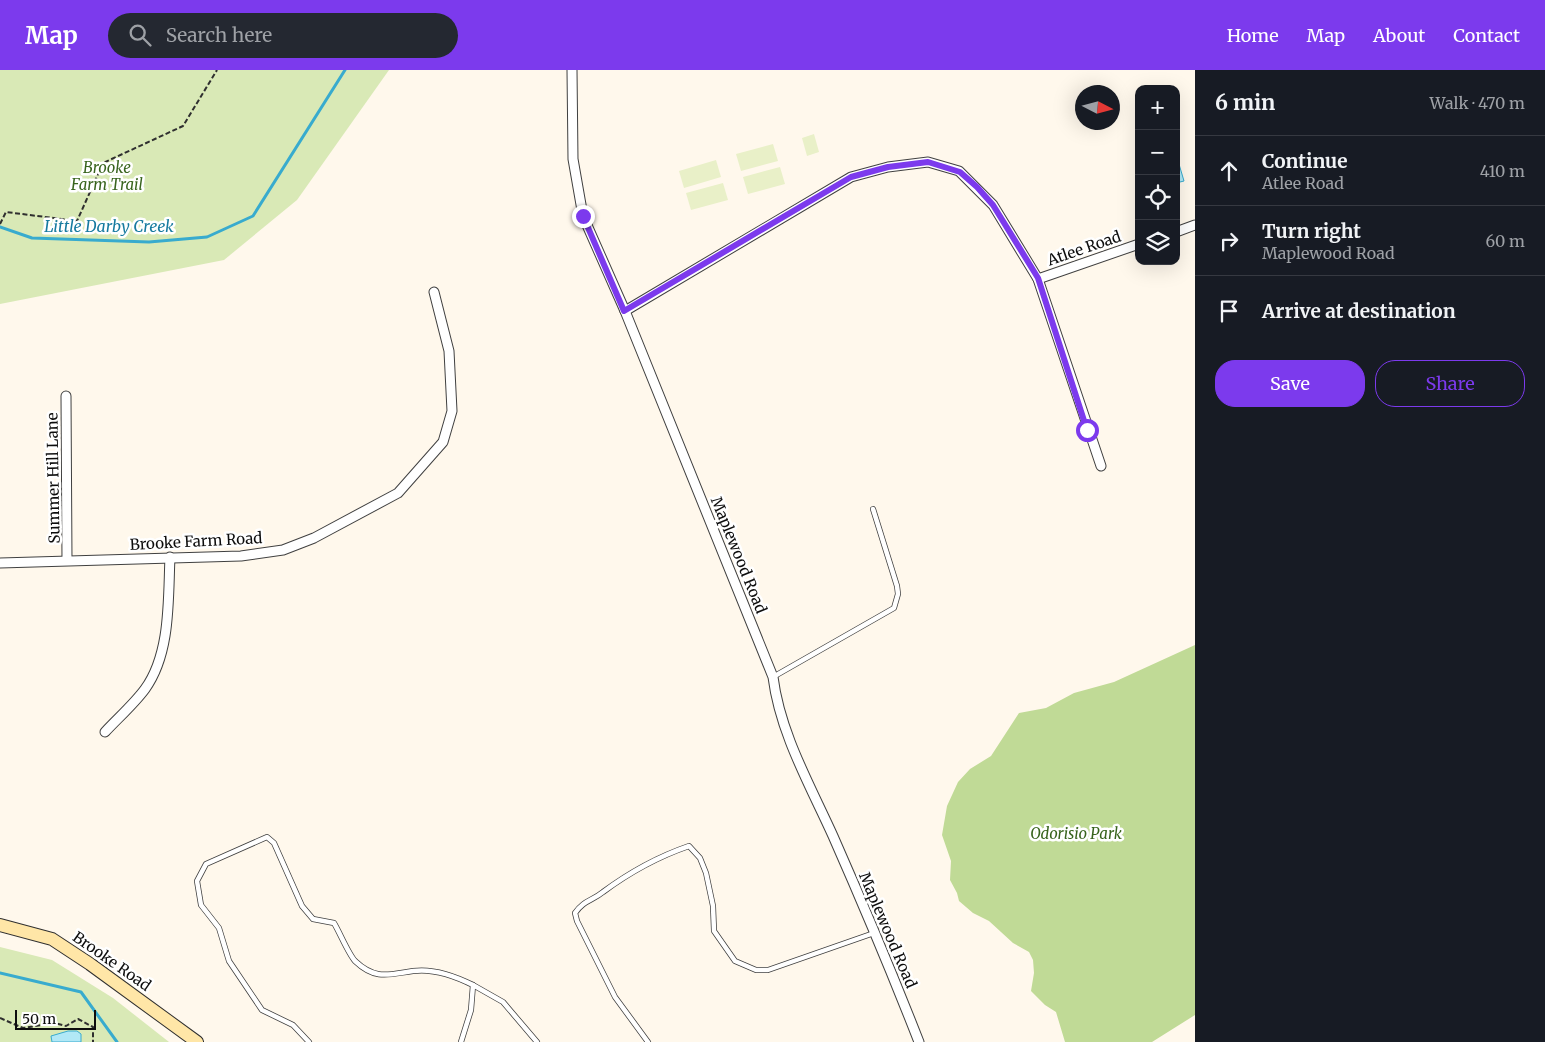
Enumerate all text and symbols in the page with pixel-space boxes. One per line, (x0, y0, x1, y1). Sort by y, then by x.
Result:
search box (108, 13, 458, 58)
text: Map (25, 20, 78, 51)
icon: search (126, 21, 154, 49)
text: Search here (166, 23, 272, 47)
text: Home (1227, 24, 1279, 47)
text: Map (1307, 24, 1345, 47)
text: About (1373, 24, 1425, 47)
text: Contact (1453, 24, 1520, 47)
north arrow (1075, 85, 1120, 130)
map controls (1135, 85, 1180, 265)
button: + (1135, 85, 1180, 130)
text: 6 min (1215, 89, 1275, 116)
text: Walk · 470 m (1430, 93, 1525, 113)
button: − (1135, 130, 1180, 175)
text: Continue (1262, 149, 1348, 173)
icon: ahead (1215, 157, 1243, 185)
park label: Brooke Farm Trail (70, 158, 143, 194)
text: 410 m (1480, 161, 1525, 181)
text: Atlee Road (1262, 173, 1344, 193)
button: locate (1135, 175, 1180, 220)
route end (572, 205, 595, 228)
water label: Little Darby Creek (44, 216, 174, 236)
text: Turn right (1262, 219, 1361, 243)
button: layers (1135, 220, 1180, 265)
street label: Atlee Road (1044, 227, 1123, 270)
icon: right (1215, 227, 1243, 255)
text: 60 m (1485, 231, 1525, 251)
text: Maplewood Road (1262, 243, 1395, 263)
icon: arrive (1215, 297, 1243, 325)
text: Arrive at destination (1262, 299, 1456, 323)
button: Save (1215, 360, 1365, 407)
button: Share (1375, 360, 1525, 407)
street label: Summer Hill Lane (42, 412, 64, 544)
route start (1076, 419, 1099, 442)
street label: Maplewood Road (707, 494, 771, 616)
street label: Brooke Farm Road (129, 528, 263, 554)
park label: Odorisio Park (1030, 824, 1123, 843)
street label: Maplewood Road (855, 869, 921, 991)
street label: Brooke Road (69, 927, 155, 995)
scale bar (15, 1007, 96, 1030)
text: 50 m (22, 1010, 56, 1028)

